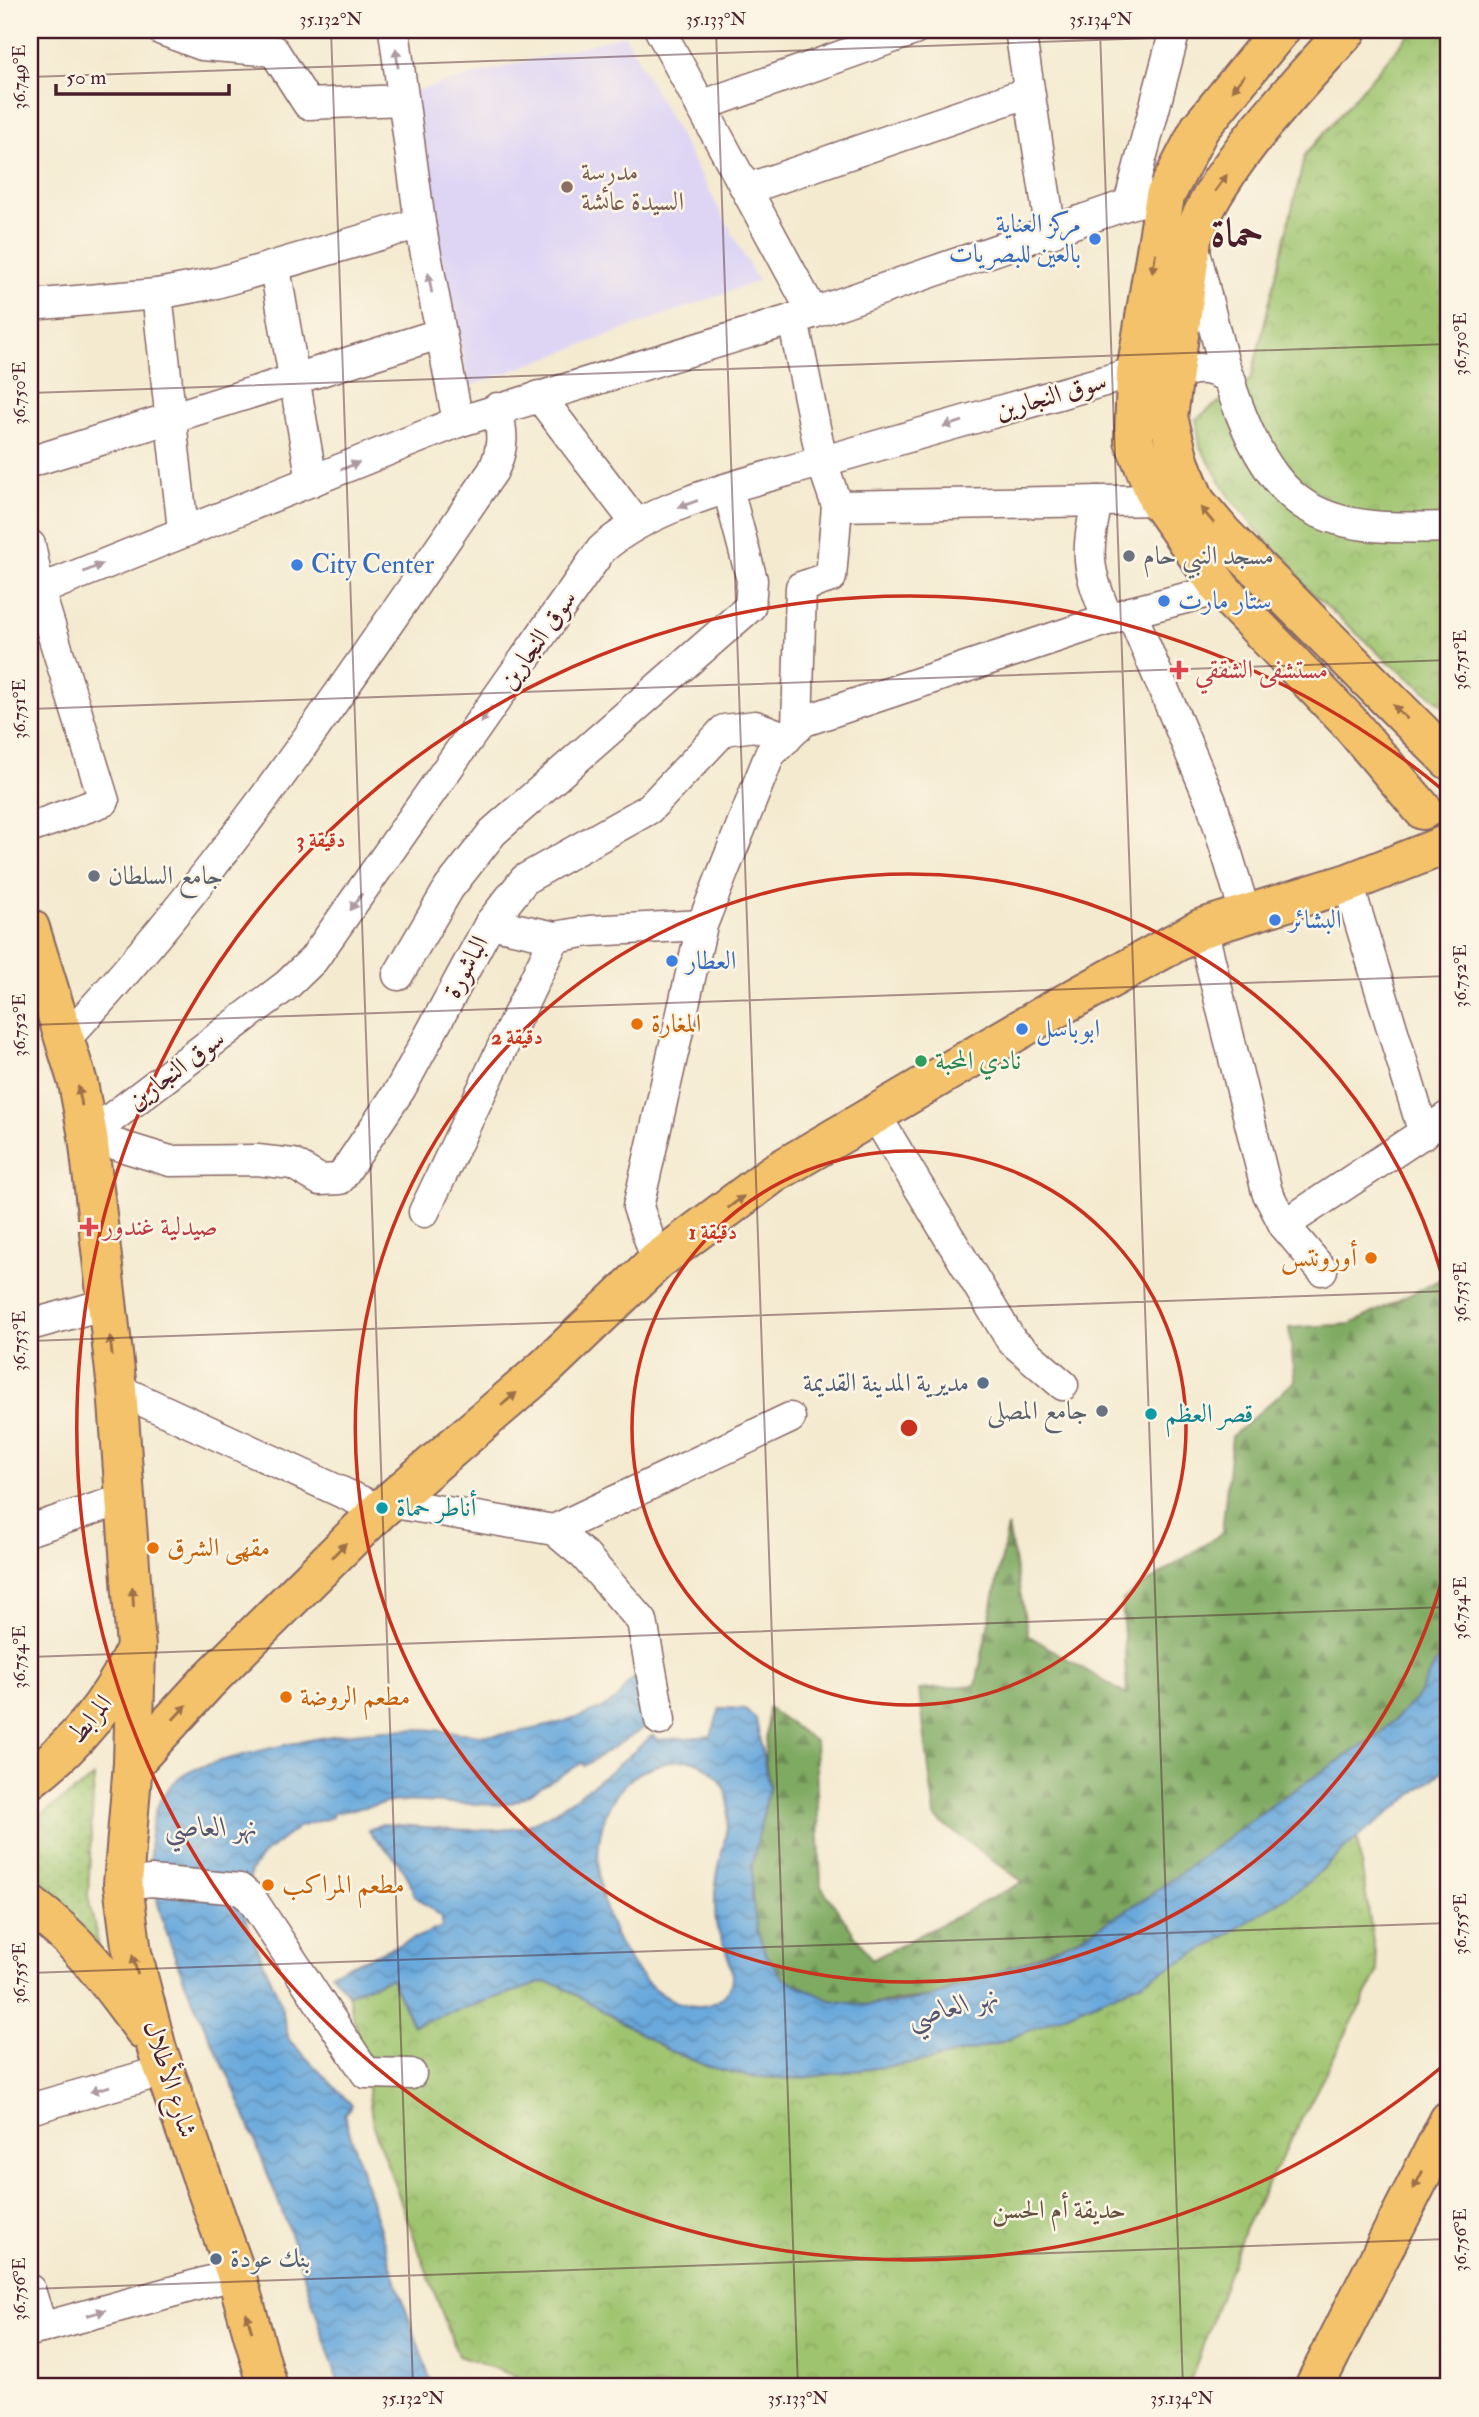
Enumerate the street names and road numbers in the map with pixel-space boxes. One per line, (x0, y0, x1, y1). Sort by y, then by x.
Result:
street label: سوق النجارين (992, 365, 1110, 427)
street label: سوق النجارين (492, 584, 584, 696)
street label: الباشورة (436, 930, 496, 1004)
street label: سوق النجارين (121, 1023, 231, 1117)
street label: المرابط (61, 1688, 119, 1750)
street label: شارع الأطلال (131, 2015, 207, 2143)

